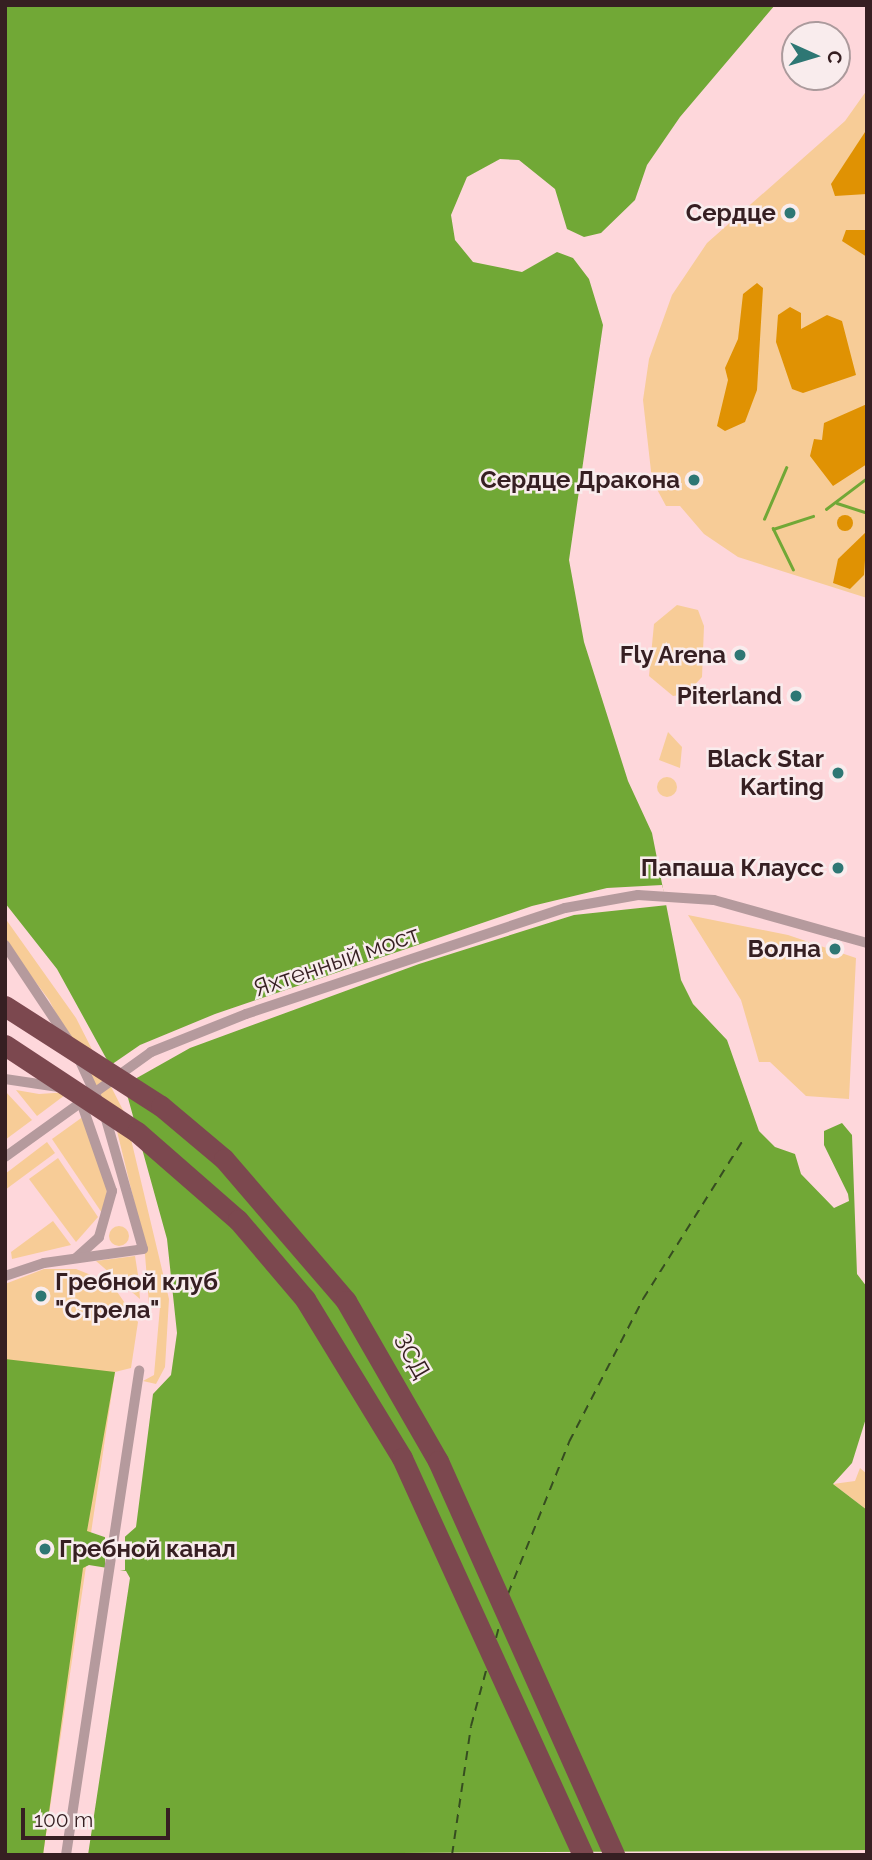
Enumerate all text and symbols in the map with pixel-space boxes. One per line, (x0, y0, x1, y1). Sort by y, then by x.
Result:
north arrow (781, 21, 851, 91)
text: С (824, 50, 846, 65)
place label: Сердце (686, 199, 776, 227)
marker: Сердце (782, 205, 798, 221)
place label: Сердце Дракона (480, 466, 680, 494)
marker: Сердце Дракона (686, 472, 702, 488)
place label: Fly Arena (618, 641, 726, 669)
marker: Fly Arena (732, 647, 748, 663)
place label: Piterland (677, 682, 782, 710)
marker: Piterland (788, 688, 804, 704)
place label: Black Star Karting (707, 745, 824, 801)
marker: Black Star Karting (830, 765, 846, 781)
place label: Папаша Клаусс (641, 854, 824, 882)
marker: Папаша Клаусс (830, 860, 846, 876)
street label: Яхтенный мост (249, 919, 423, 1003)
place label: Волна (748, 935, 821, 963)
marker: Волна (827, 941, 843, 957)
place label: Гребной клуб "Стрела" (55, 1268, 218, 1324)
marker: Гребной клуб "Стрела" (33, 1288, 49, 1304)
street label: ЗСД (388, 1328, 436, 1384)
place label: Гребной канал (59, 1535, 236, 1563)
marker: Гребной канал (37, 1541, 53, 1557)
scale bar (24, 1794, 173, 1838)
text: 100 m (34, 1807, 93, 1832)

